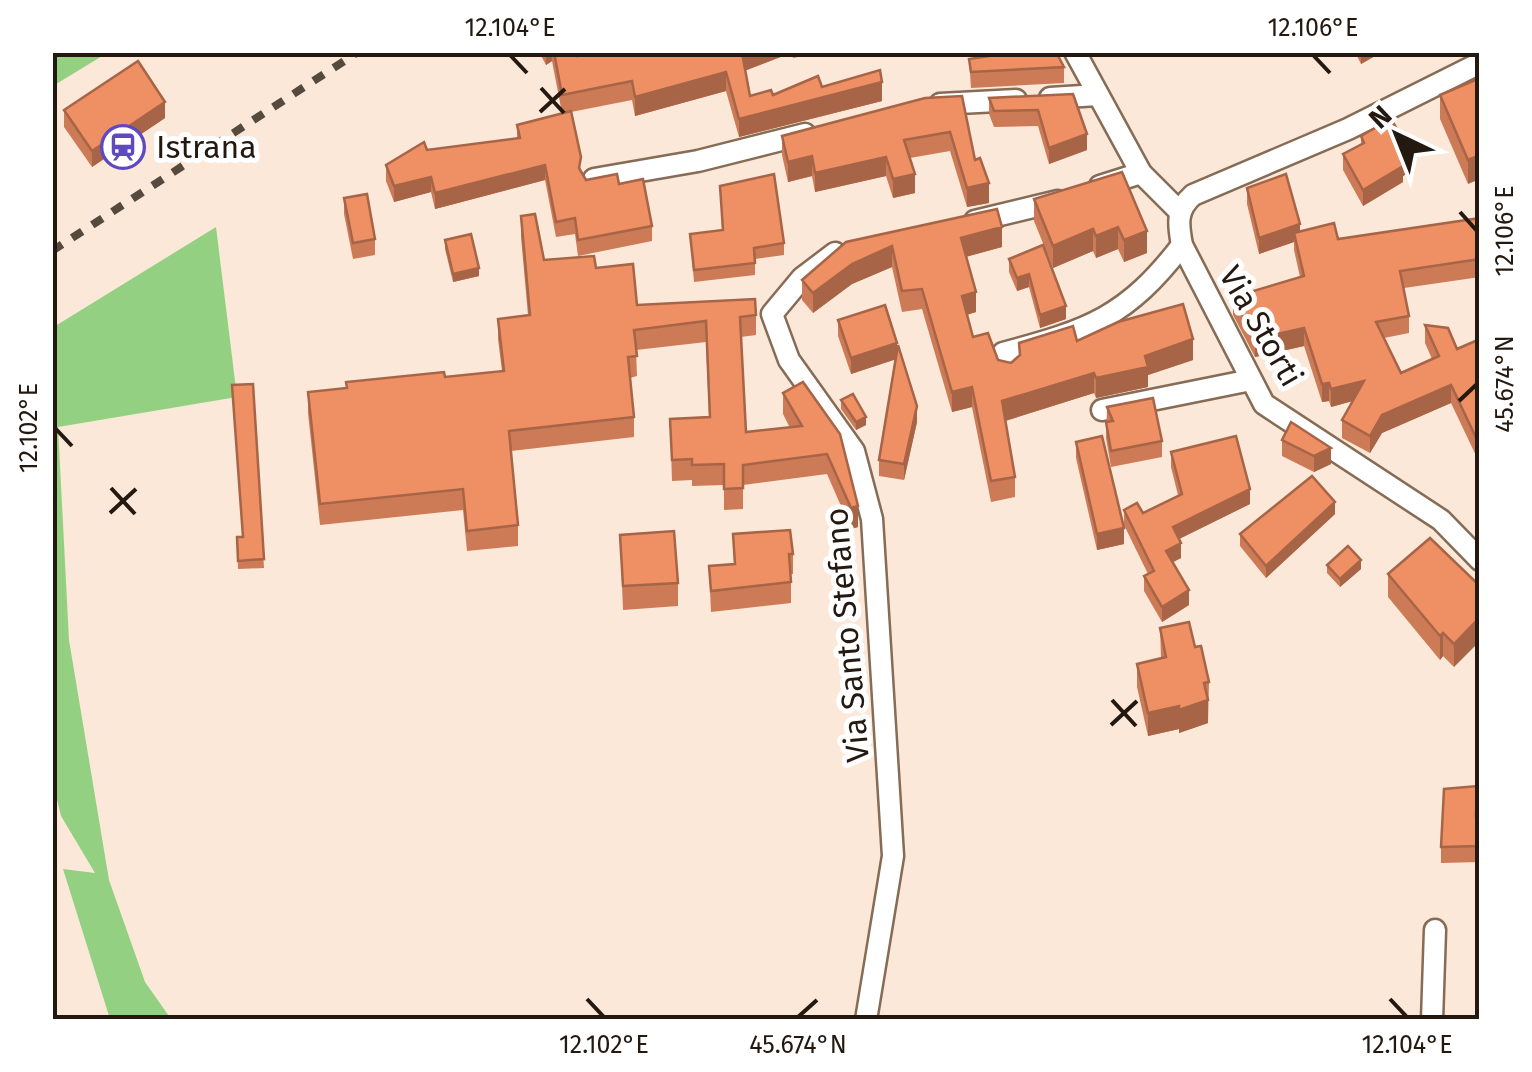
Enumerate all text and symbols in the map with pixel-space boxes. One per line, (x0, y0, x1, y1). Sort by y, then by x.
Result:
text: 12.104°E (464, 13, 556, 43)
text: 12.106°E (1267, 13, 1359, 43)
north arrow (1347, 85, 1447, 185)
text: N (1362, 99, 1398, 135)
station icon: Istrana (100, 124, 146, 170)
place label: Istrana (156, 128, 257, 166)
text: 12.106°E (1490, 185, 1520, 277)
street label: Via Storti (1211, 259, 1311, 393)
text: 45.674°N (1490, 335, 1520, 433)
text: 12.102°E (14, 383, 44, 473)
street label: Via Santo Stefano (817, 506, 877, 764)
text: 12.102°E (559, 1030, 649, 1060)
text: 45.674°N (749, 1030, 847, 1060)
text: 12.104°E (1361, 1030, 1453, 1060)

